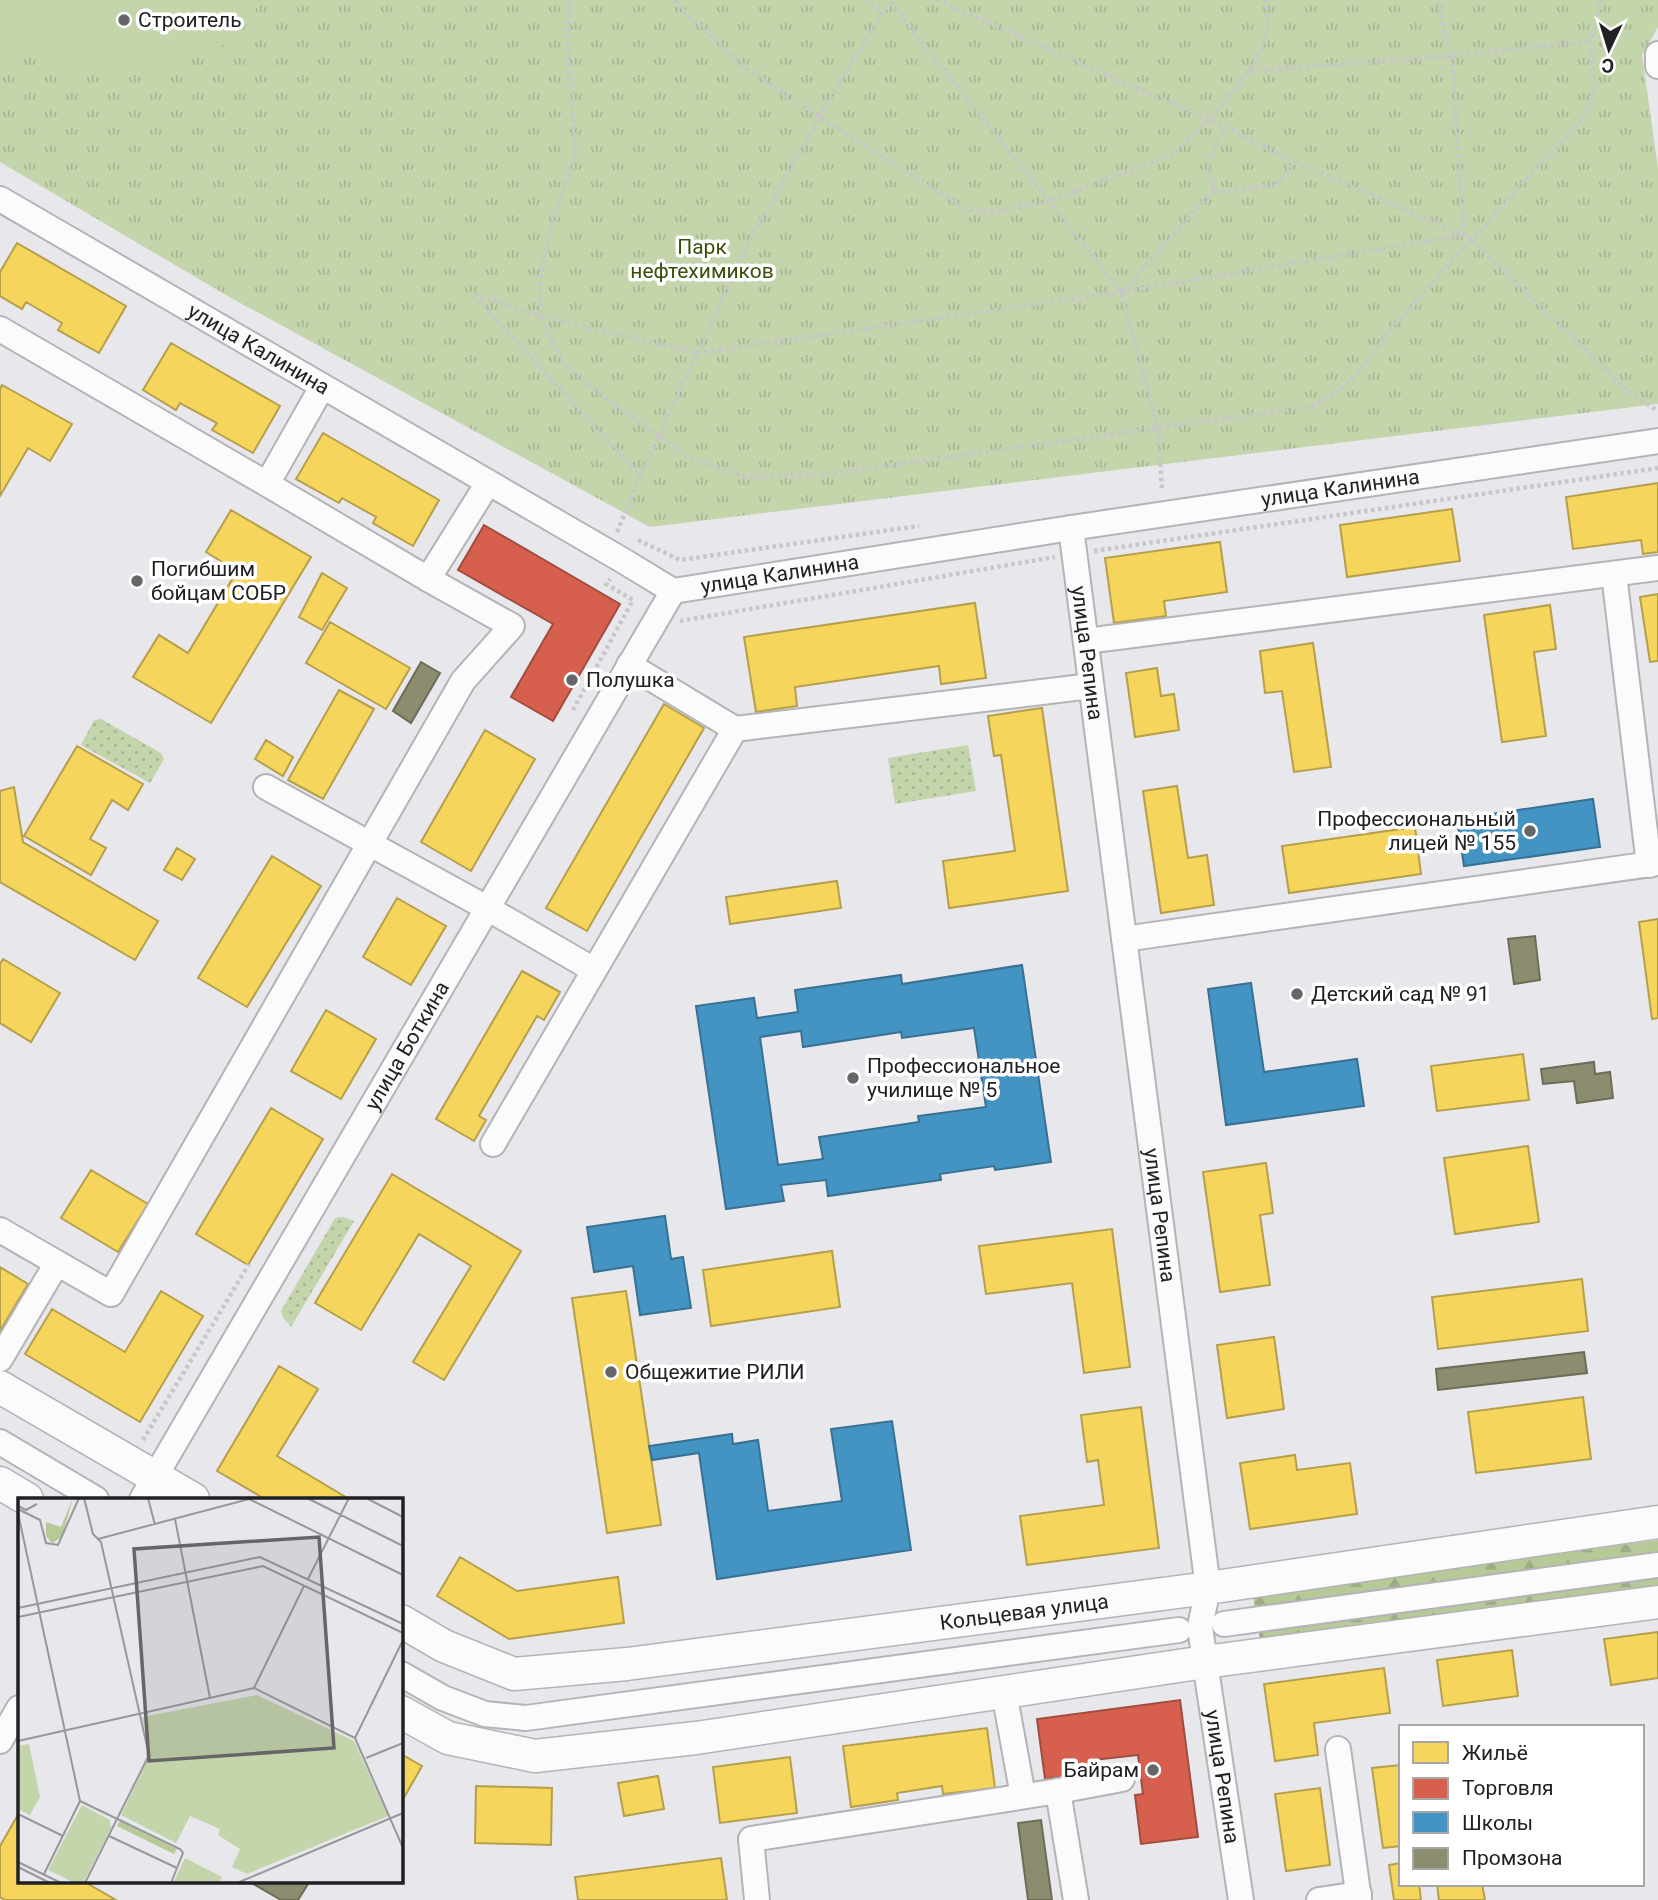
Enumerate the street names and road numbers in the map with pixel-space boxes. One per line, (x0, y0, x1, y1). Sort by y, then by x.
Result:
street label: улица Калинина (183, 299, 334, 400)
street label: улица Калинина (1259, 465, 1421, 512)
street label: улица Калинина (699, 550, 861, 598)
street label: улица Репина (1067, 584, 1108, 721)
street label: улица Боткина (360, 977, 454, 1114)
street label: улица Репина (1139, 1147, 1180, 1284)
street label: Кольцевая улица (938, 1589, 1110, 1635)
street label: улица Репина (1200, 1708, 1244, 1845)

